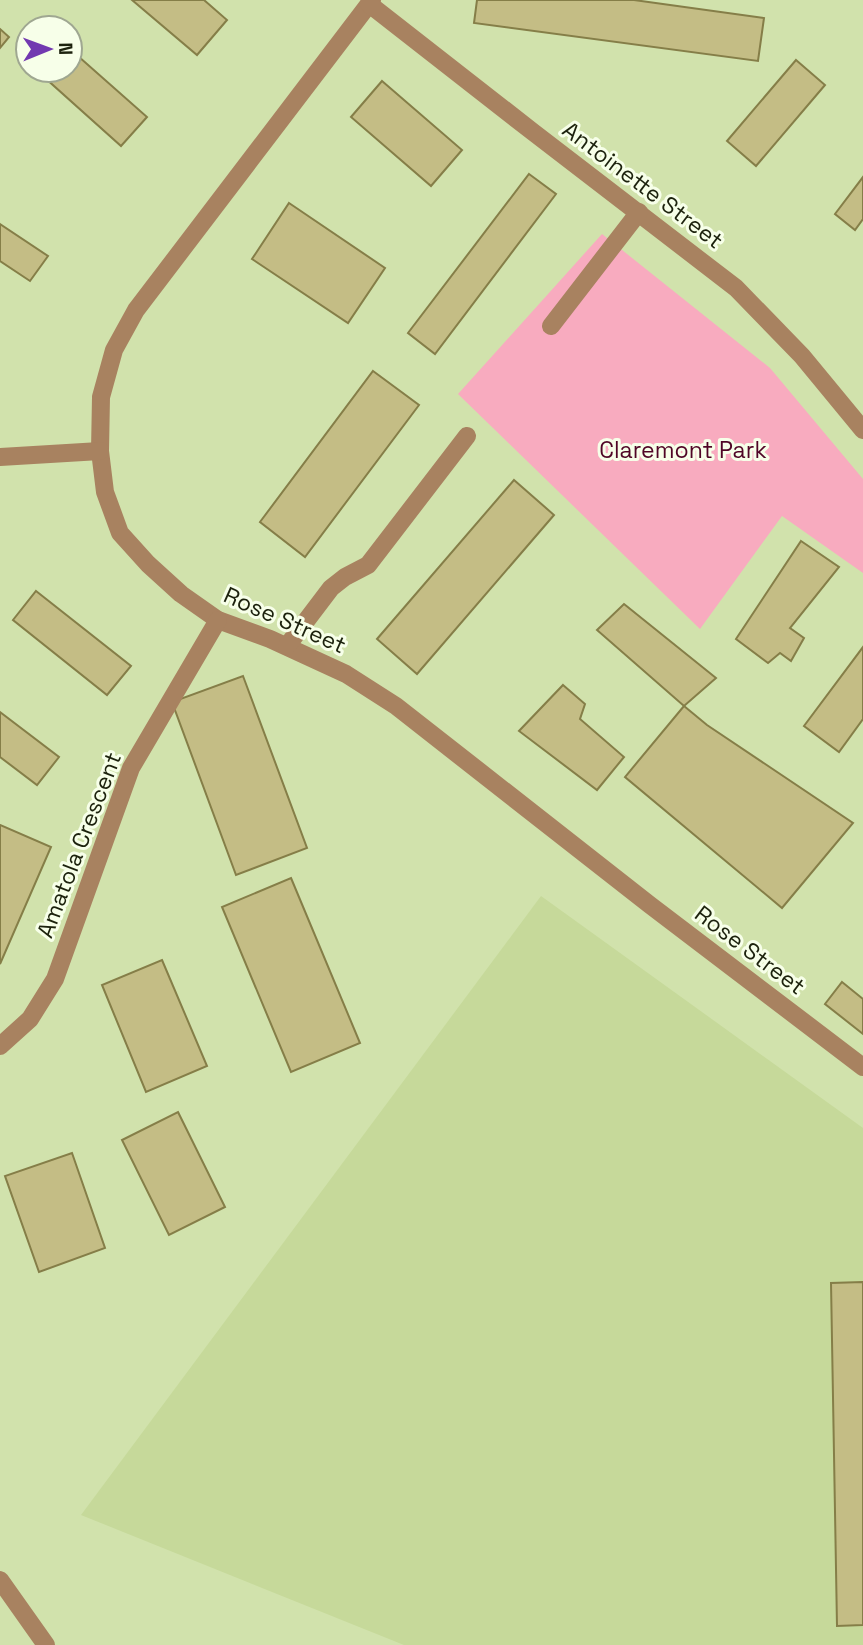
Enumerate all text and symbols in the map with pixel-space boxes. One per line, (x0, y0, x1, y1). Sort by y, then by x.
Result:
north arrow (14, 14, 84, 84)
text: N (53, 42, 78, 55)
street label: Antoinette Street (557, 115, 729, 255)
park label: Claremont Park (599, 435, 767, 465)
street label: Rose Street (219, 580, 351, 660)
street label: Amatola Crescent (30, 748, 128, 942)
street label: Rose Street (689, 899, 811, 1001)

